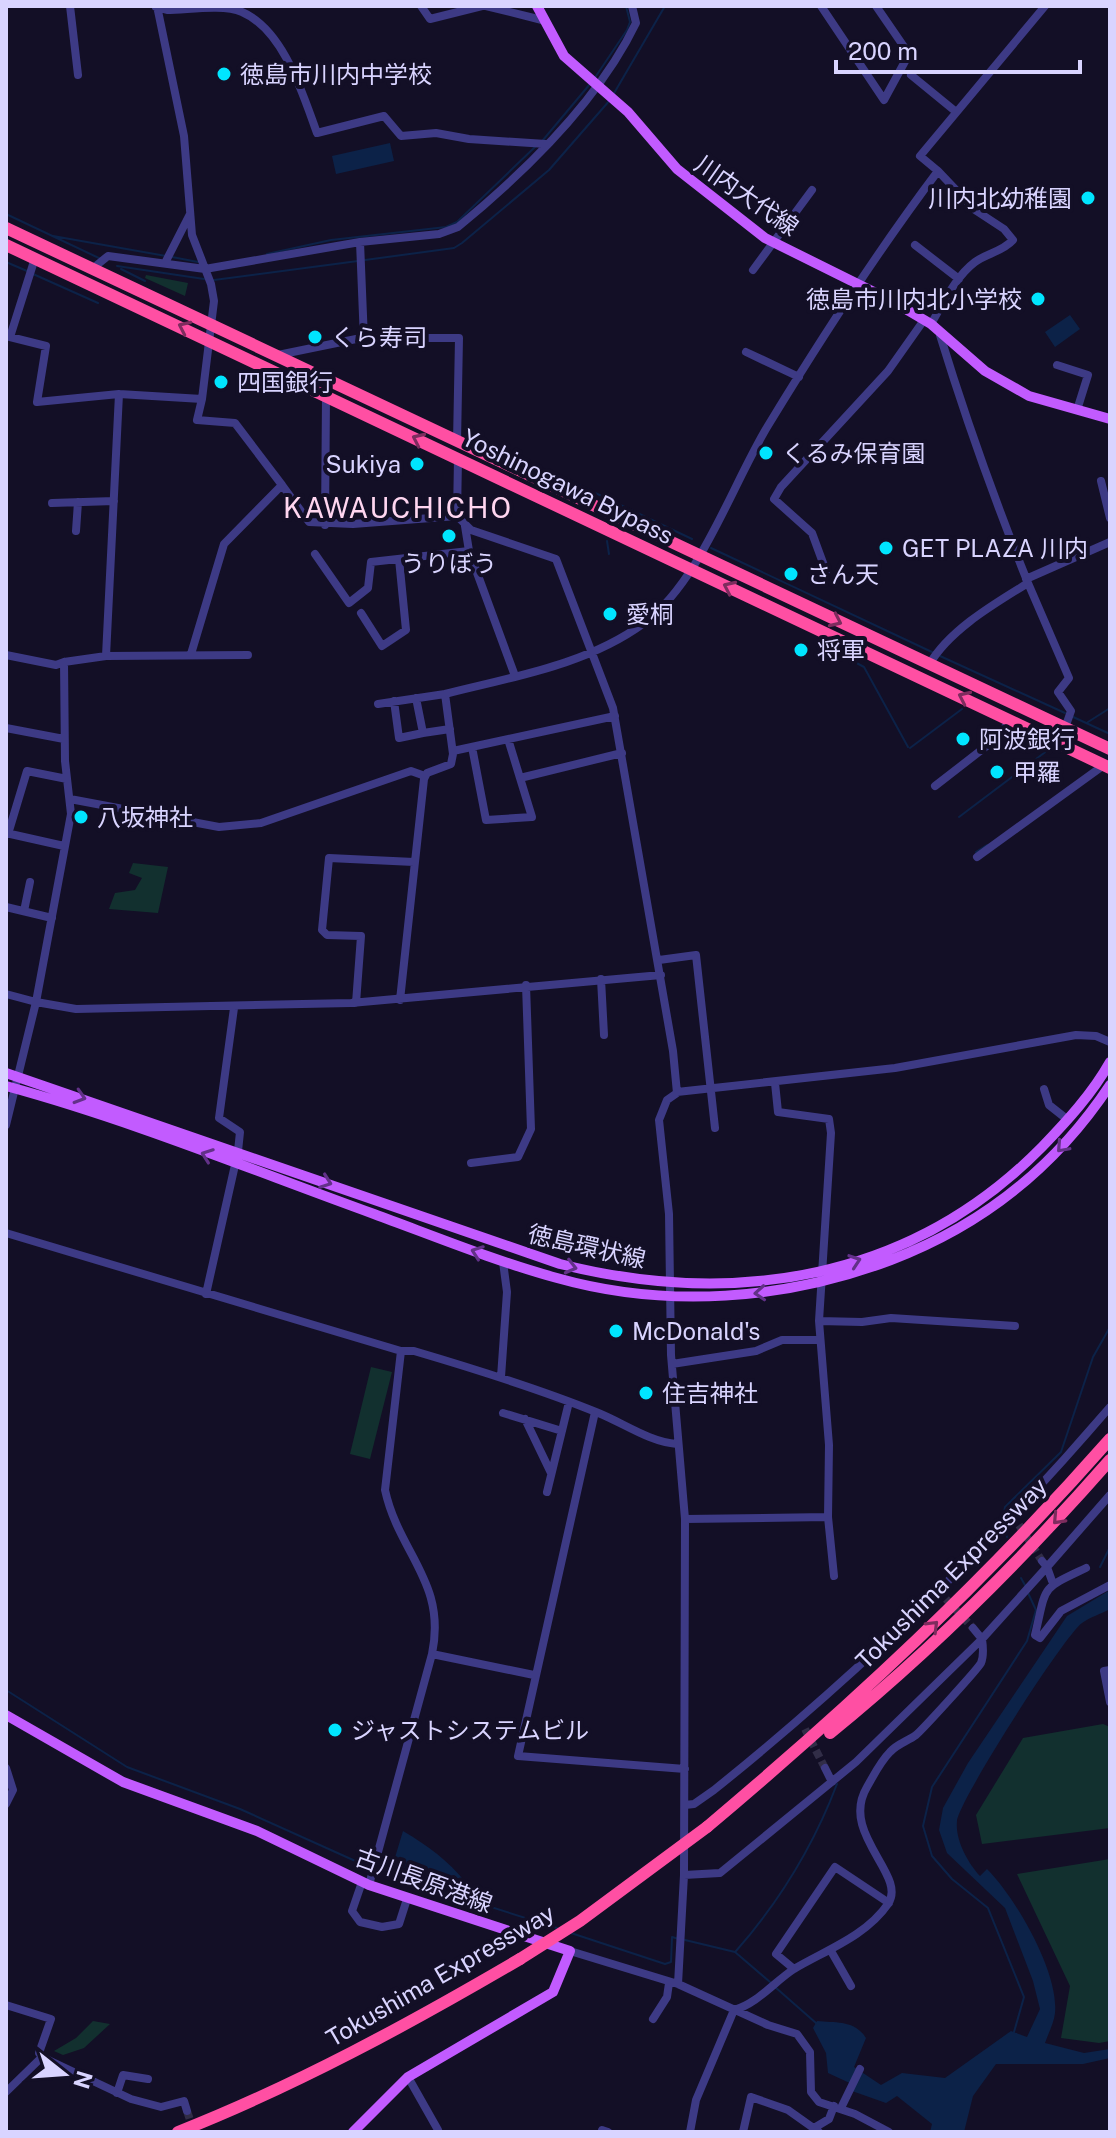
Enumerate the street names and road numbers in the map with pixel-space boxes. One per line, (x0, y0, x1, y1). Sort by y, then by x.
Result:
street label: 川内大代線 (690, 149, 804, 241)
street label: Yoshinogawa Bypass (458, 423, 678, 549)
street label: 徳島環状線 (525, 1219, 649, 1273)
street label: Tokushima Expressway (850, 1472, 1052, 1674)
street label: 古川長原港線 (352, 1842, 496, 1918)
street label: Tokushima Expressway (321, 1898, 559, 2052)

